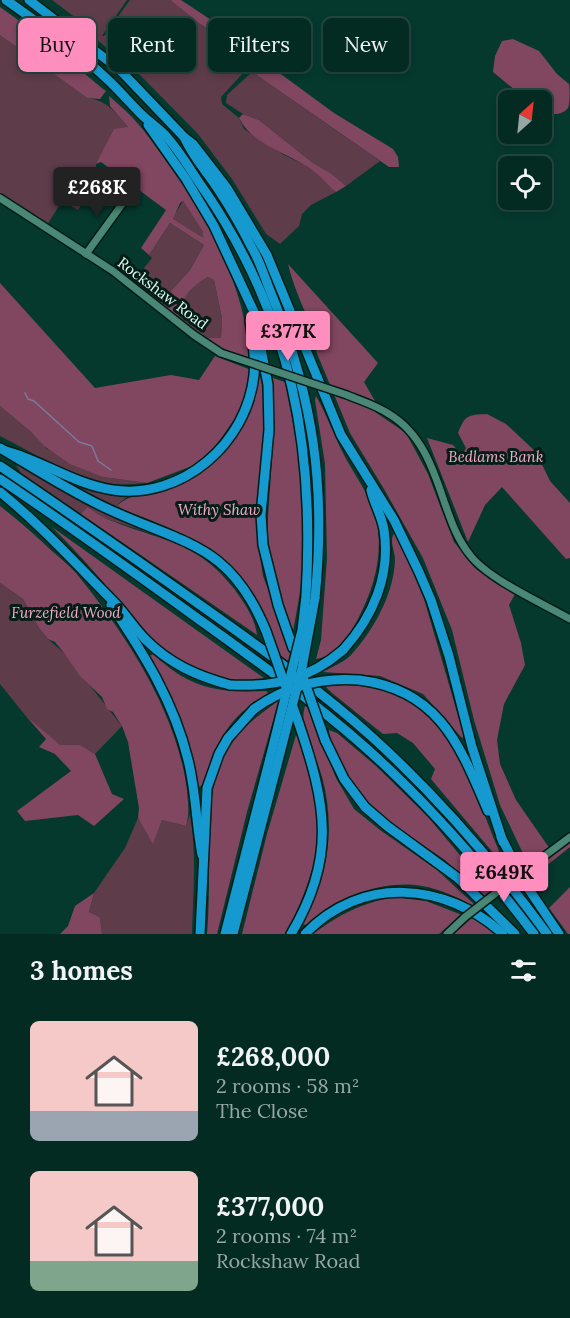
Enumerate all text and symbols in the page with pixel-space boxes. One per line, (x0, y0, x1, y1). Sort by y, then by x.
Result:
chip: Buy (18, 18, 96, 72)
chip: Rent (108, 18, 196, 72)
chip: Filters (208, 18, 311, 72)
chip: New (323, 18, 409, 72)
north arrow (498, 90, 552, 144)
map controls (498, 90, 552, 210)
button: locate (498, 156, 552, 210)
pin: £268K (55, 167, 139, 218)
text: £268K (67, 174, 127, 199)
street label: Rockshaw Road (114, 253, 212, 333)
pin: £377K (246, 311, 330, 362)
text: £377K (260, 318, 316, 343)
park label: Bedlams Bank (448, 447, 544, 466)
park label: Withy Shaw (178, 500, 260, 519)
park label: Furzefield Wood (11, 603, 121, 622)
pin: £649K (462, 852, 546, 903)
text: £649K (474, 859, 534, 884)
text: 3 homes (30, 954, 133, 987)
icon: filters (507, 954, 540, 987)
text: £268,000 (216, 1040, 330, 1073)
icon: home (78, 1045, 150, 1117)
text: 2 rooms · 58 m² (216, 1073, 360, 1098)
text: The Close (216, 1098, 308, 1123)
text: £377,000 (216, 1190, 324, 1223)
icon: home (78, 1195, 150, 1267)
text: 2 rooms · 74 m² (216, 1223, 357, 1248)
text: Rockshaw Road (216, 1248, 360, 1273)

